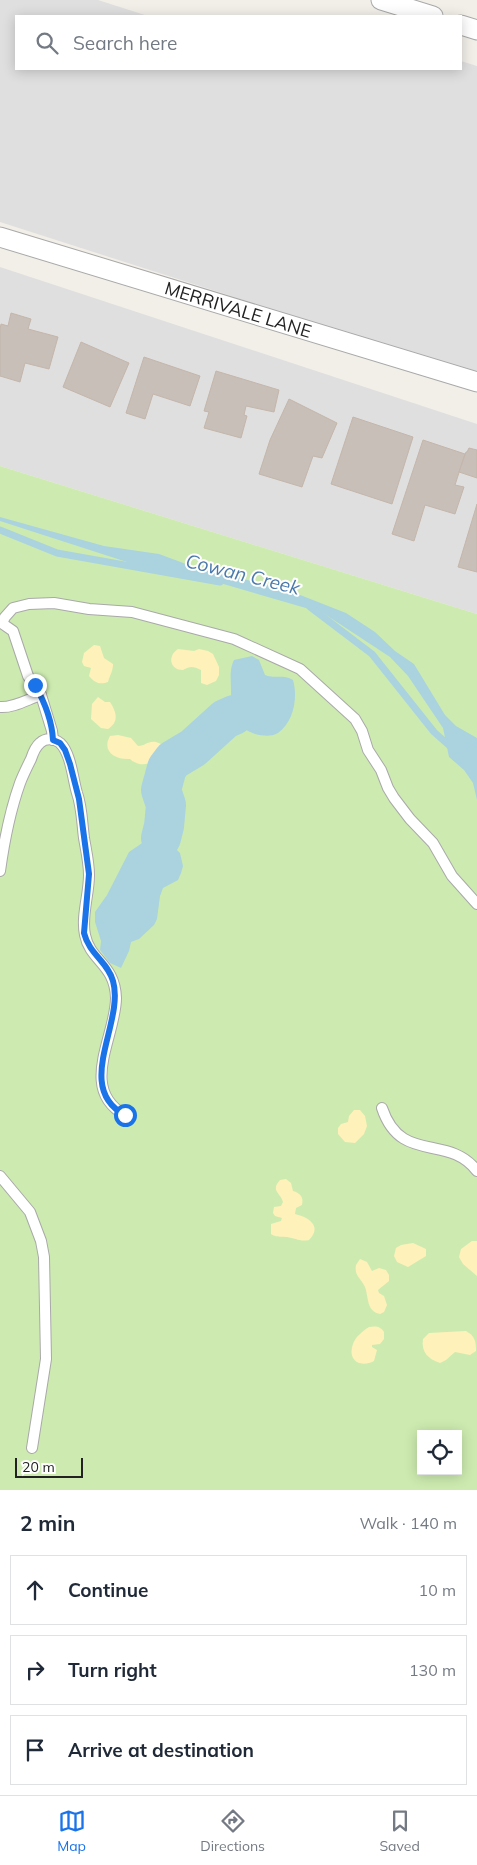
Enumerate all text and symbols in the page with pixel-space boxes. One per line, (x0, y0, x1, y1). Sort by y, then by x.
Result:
search box (15, 15, 462, 70)
icon: search (33, 29, 61, 57)
text: Search here (73, 31, 177, 55)
street label: MERRIVALE LANE (162, 276, 314, 343)
water label: Cowan Creek (183, 548, 304, 600)
route end (24, 674, 47, 697)
route start (114, 1104, 137, 1127)
map controls (417, 1430, 462, 1475)
button: locate (417, 1430, 462, 1475)
scale bar (15, 1455, 82, 1478)
text: 20 m (22, 1458, 55, 1476)
text: 2 min (20, 1510, 75, 1536)
text: Walk · 140 m (359, 1513, 457, 1533)
icon: ahead (21, 1576, 49, 1604)
text: Continue (68, 1578, 148, 1602)
text: 10 m (419, 1580, 456, 1600)
icon: right (21, 1656, 49, 1684)
text: Turn right (68, 1658, 157, 1682)
text: 130 m (409, 1660, 456, 1680)
icon: arrive (21, 1736, 49, 1764)
text: Arrive at destination (68, 1738, 254, 1762)
tab: Map (57, 1807, 86, 1855)
tab: Directions (200, 1807, 265, 1855)
tab: Saved (379, 1807, 420, 1855)

